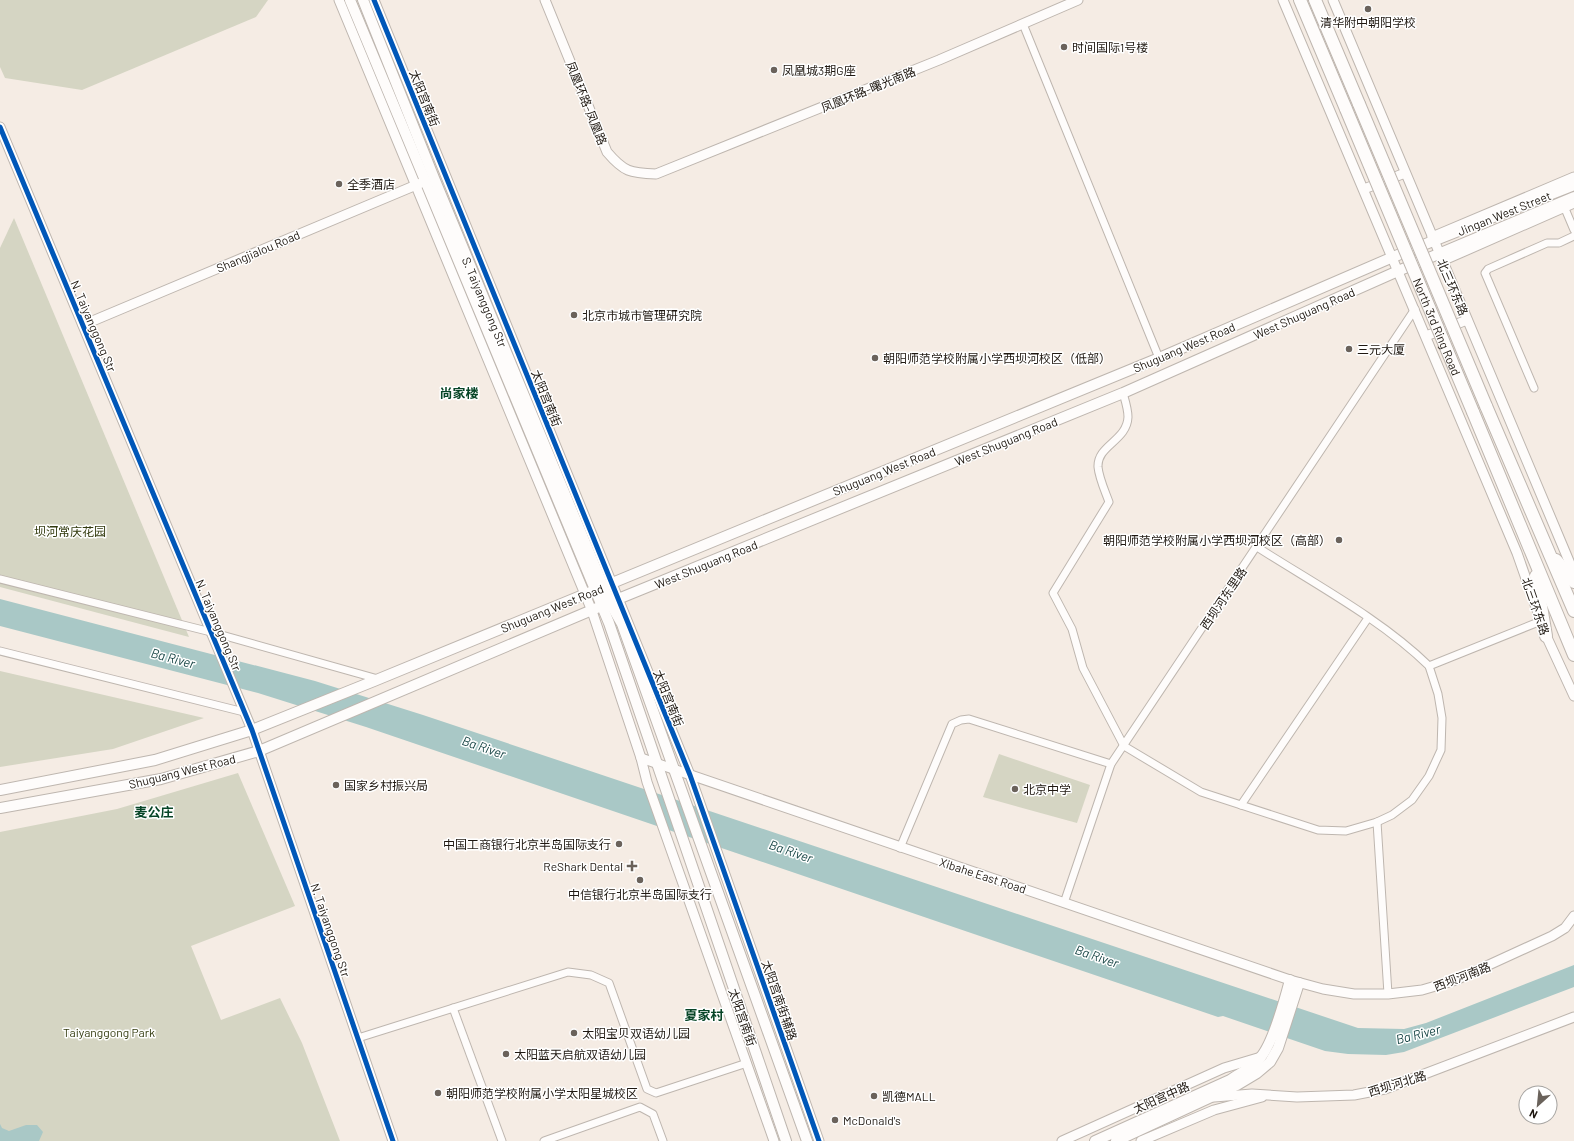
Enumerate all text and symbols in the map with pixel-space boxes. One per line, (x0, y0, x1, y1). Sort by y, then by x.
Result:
marker: 清华附中朝阳学校 (1363, 4, 1373, 14)
place label: 清华附中朝阳学校 (1320, 15, 1416, 29)
place label: 时间国际1号楼 (1072, 40, 1148, 54)
marker: 时间国际1号楼 (1059, 42, 1069, 52)
street label: 凤凰环路-凤凰路 (564, 59, 610, 147)
place label: 凤凰城3期G座 (782, 63, 856, 77)
street label: 凤凰环路-曙光南路 (819, 64, 917, 114)
marker: 凤凰城3期G座 (769, 65, 779, 75)
street label: 太阳宫南街 (407, 68, 443, 128)
place label: 全季酒店 (347, 177, 395, 191)
marker: 全季酒店 (334, 179, 344, 189)
street label: Jingan West Street (1455, 188, 1553, 238)
street label: Shangjialou Road (214, 227, 302, 275)
street label: S. Taiyanggong Str (460, 255, 511, 350)
street label: 北三环东路 (1435, 257, 1471, 317)
street label: North 3rd Ring Road (1411, 276, 1464, 377)
street label: N. Taiyanggong Str (68, 278, 120, 374)
street label: West Shuguang Road (1251, 284, 1357, 342)
place label: 北京市城市管理研究院 (582, 308, 702, 322)
marker: 北京市城市管理研究院 (569, 310, 579, 320)
street label: Shuguang West Road (1131, 319, 1237, 375)
place label: 三元大厦 (1357, 342, 1405, 356)
marker: 三元大厦 (1344, 344, 1354, 354)
place label: 朝阳师范学校附属小学西坝河校区（低部） (883, 351, 1111, 365)
marker: 朝阳师范学校附属小学西坝河校区（低部） (870, 353, 880, 363)
street label: 太阳宫南街 (529, 368, 565, 428)
district label: 尚家楼 (439, 385, 479, 401)
street label: West Shuguang Road (953, 414, 1059, 468)
street label: Shuguang West Road (831, 444, 937, 498)
park label: 坝河常庆花园 (34, 524, 106, 538)
place label: 朝阳师范学校附属小学西坝河校区（高部） (1103, 533, 1331, 547)
marker: 朝阳师范学校附属小学西坝河校区（高部） (1334, 535, 1344, 545)
street label: West Shuguang Road (653, 537, 759, 591)
street label: 西坝河东里路 (1197, 564, 1249, 632)
street label: 北三环东路 (1520, 575, 1552, 637)
street label: N. Taiyanggong Str (193, 577, 245, 673)
street label: Shuguang West Road (499, 581, 605, 635)
water label: Ba River (149, 644, 197, 672)
street label: 太阳宫南街 (651, 668, 687, 728)
water label: Ba River (460, 732, 508, 762)
street label: Shuguang West Road (127, 751, 237, 791)
place label: 国家乡村振兴局 (344, 778, 428, 792)
marker: 国家乡村振兴局 (331, 780, 341, 790)
place label: 北京中学 (1023, 782, 1071, 796)
marker: 北京中学 (1010, 784, 1020, 794)
district label: 麦公庄 (134, 804, 174, 820)
water label: Ba River (767, 836, 815, 866)
place label: 中国工商银行北京半岛国际支行 (443, 837, 611, 851)
marker: 中国工商银行北京半岛国际支行 (614, 839, 624, 849)
street label: Xibahe East Road (938, 854, 1028, 896)
place label: ReShark Dental (543, 859, 623, 873)
marker: ReShark Dental (626, 860, 638, 872)
marker: 中信银行北京半岛国际支行 (635, 875, 645, 885)
street label: N. Taiyanggong Str (308, 881, 354, 979)
place label: 中信银行北京半岛国际支行 (568, 887, 712, 901)
water label: Ba River (1073, 941, 1121, 971)
street label: 太阳宫南街辅路 (760, 958, 800, 1042)
street label: 西坝河南路 (1431, 959, 1493, 993)
street label: 太阳宫南街 (727, 986, 759, 1048)
district label: 夏家村 (684, 1007, 724, 1023)
water label: Ba River (1394, 1021, 1442, 1047)
park label: Taiyanggong Park (63, 1025, 155, 1039)
place label: 太阳宝贝双语幼儿园 (582, 1026, 690, 1040)
marker: 太阳宝贝双语幼儿园 (569, 1028, 579, 1038)
place label: 太阳蓝天启航双语幼儿园 (514, 1047, 646, 1061)
marker: 太阳蓝天启航双语幼儿园 (501, 1049, 511, 1059)
street label: 西坝河北路 (1366, 1068, 1428, 1098)
street label: 太阳宫中路 (1131, 1078, 1191, 1116)
north arrow (1518, 1085, 1558, 1125)
place label: 朝阳师范学校附属小学太阳星城校区 (446, 1086, 638, 1100)
marker: 朝阳师范学校附属小学太阳星城校区 (433, 1088, 443, 1098)
place label: 凯德MALL (882, 1089, 936, 1103)
marker: 凯德MALL (869, 1091, 879, 1101)
text: N (1527, 1107, 1539, 1122)
place label: McDonald's (843, 1113, 901, 1127)
marker: McDonald's (830, 1115, 840, 1125)

